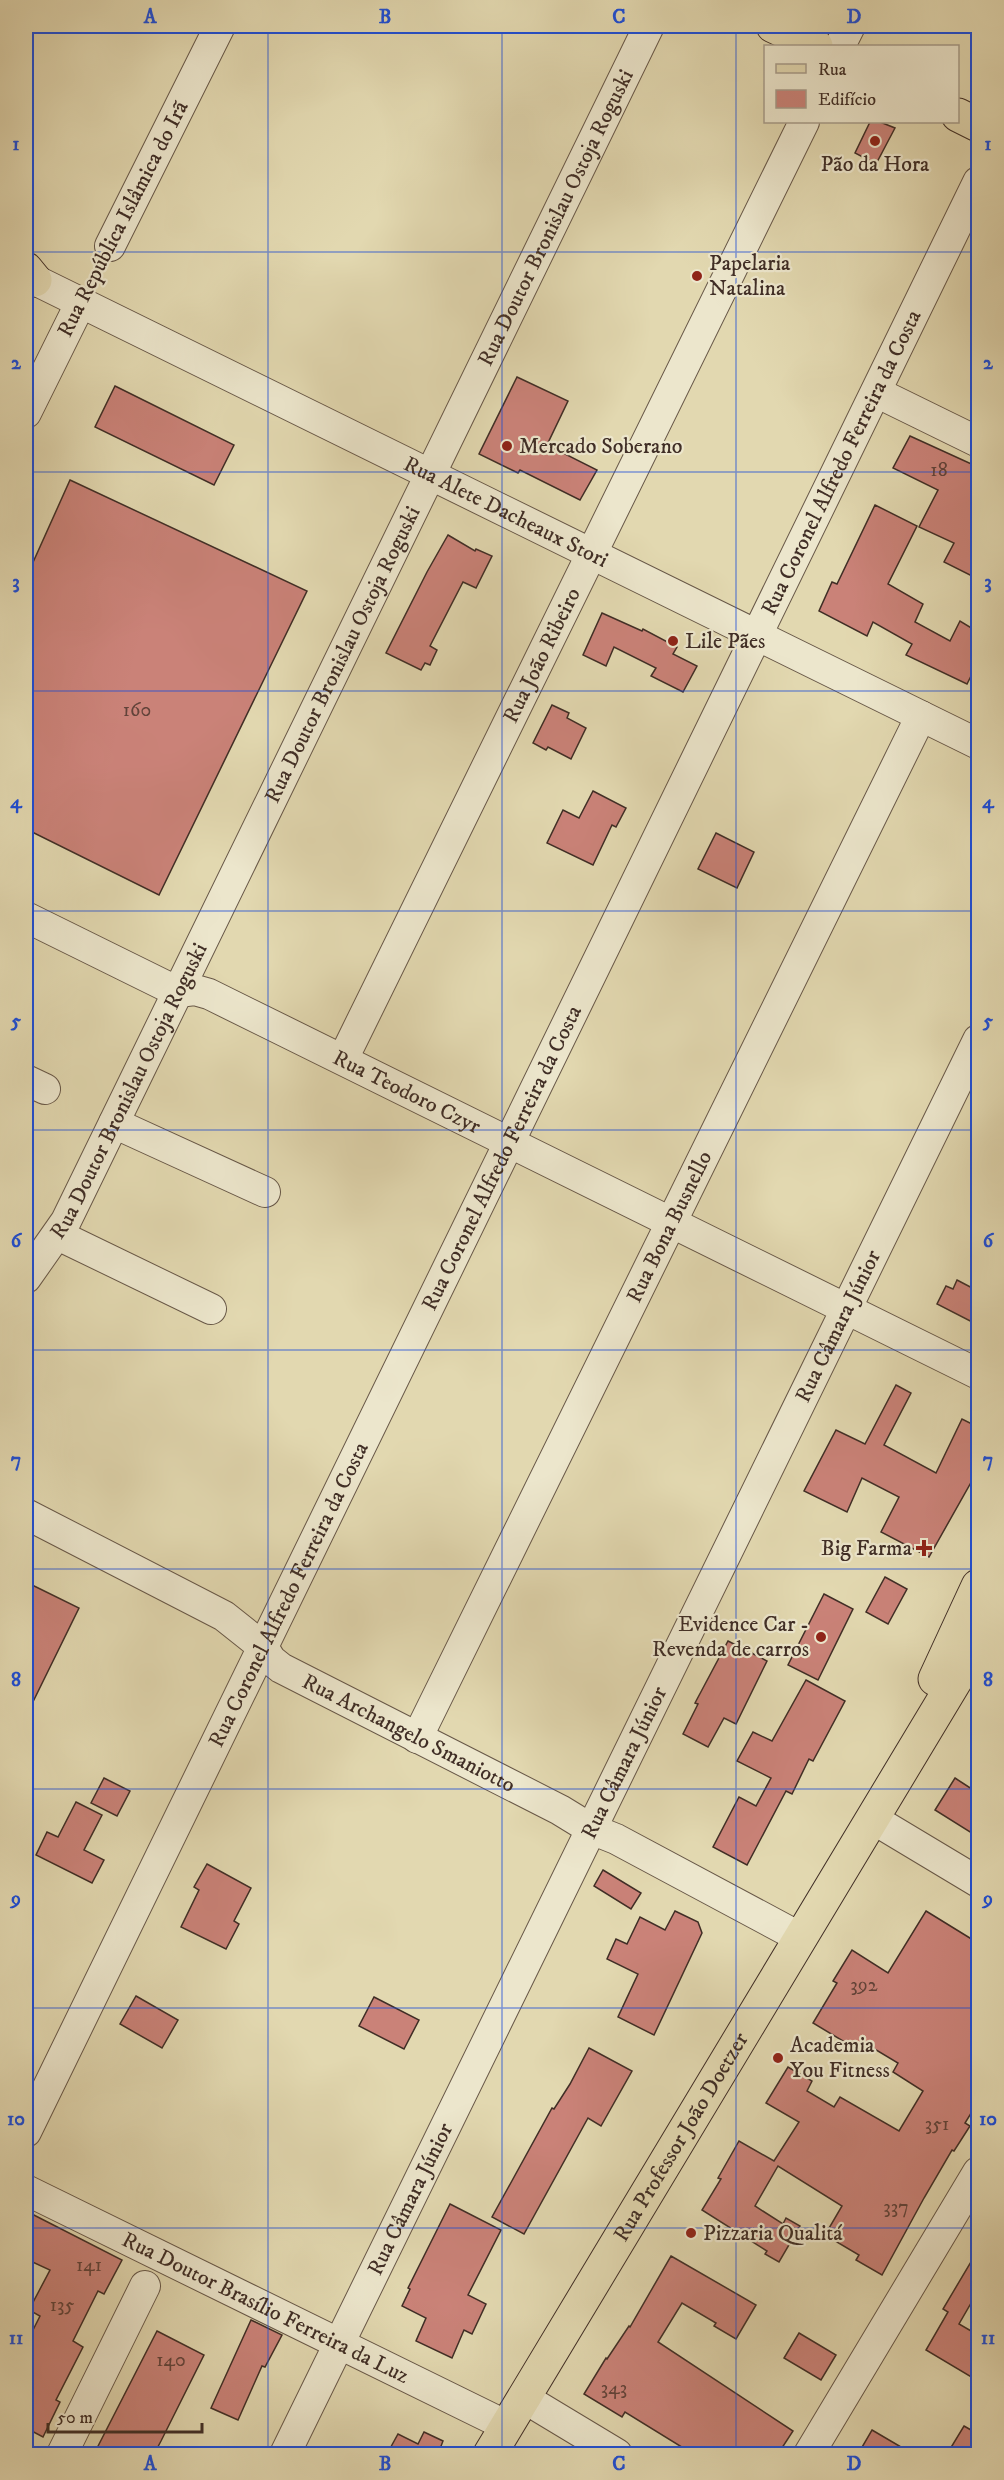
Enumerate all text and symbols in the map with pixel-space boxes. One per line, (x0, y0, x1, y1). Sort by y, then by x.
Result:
text: A (143, 5, 158, 30)
text: B (379, 5, 391, 30)
text: C (612, 5, 626, 30)
text: D (847, 5, 862, 30)
legend (764, 45, 959, 123)
text: Rua (818, 59, 847, 81)
street label: Rua Doutor Bronislau Ostoja Roguski (472, 65, 639, 370)
text: Edifício (818, 89, 876, 111)
street label: Rua República Islâmica do Irã (52, 96, 195, 342)
text: 1 (12, 132, 20, 157)
text: 1 (984, 132, 992, 157)
marker: Pão da Hora (868, 134, 882, 148)
place label: Pão da Hora (821, 151, 930, 178)
place label: Papelaria Natalina (709, 250, 791, 302)
marker: Papelaria Natalina (690, 269, 704, 283)
street label: Rua Coronel Alfredo Ferreira da Costa (755, 305, 927, 619)
text: 2 (11, 351, 22, 376)
text: 2 (983, 351, 994, 376)
place label: Mercado Soberano (519, 433, 683, 460)
marker: Mercado Soberano (500, 439, 514, 453)
street label: Rua Alete Dacheaux Stori (399, 450, 613, 573)
house number: 18 (930, 458, 948, 483)
street label: Rua Doutor Bronislau Ostoja Roguski (259, 502, 426, 807)
text: 3 (12, 570, 20, 595)
text: 3 (984, 570, 992, 595)
street label: Rua João Ribeiro (497, 583, 586, 727)
place label: Lile Pães (685, 628, 765, 655)
marker: Lile Pães (666, 634, 680, 648)
house number: 160 (123, 698, 151, 723)
text: 4 (10, 790, 23, 815)
text: 4 (982, 790, 995, 815)
street label: Rua Doutor Bronislau Ostoja Roguski (44, 938, 213, 1244)
street label: Rua Coronel Alfredo Ferreira da Costa (416, 1000, 588, 1315)
text: 5 (10, 1009, 21, 1034)
text: 5 (982, 1009, 993, 1034)
street label: Rua Teodoro Czyr (329, 1044, 486, 1140)
street label: Rua Bona Busnello (620, 1146, 718, 1307)
text: 6 (11, 1229, 23, 1254)
text: 6 (983, 1229, 995, 1254)
street label: Rua Câmara Júnior (789, 1245, 887, 1407)
street label: Rua Coronel Alfredo Ferreira da Costa (202, 1437, 375, 1752)
text: 7 (11, 1448, 21, 1473)
text: 7 (983, 1448, 993, 1473)
place label: Big Farma (821, 1535, 913, 1562)
marker: Big Farma (917, 1541, 931, 1555)
place label: Evidence Car - Revenda de carros (652, 1611, 809, 1663)
marker: Evidence Car - Revenda de carros (814, 1630, 828, 1644)
text: 8 (11, 1668, 21, 1693)
street label: Rua Archangelo Smaniotto (298, 1668, 520, 1798)
text: 8 (983, 1668, 993, 1693)
street label: Rua Câmara Júnior (575, 1681, 673, 1843)
text: 9 (9, 1887, 21, 1912)
text: 9 (981, 1887, 993, 1912)
house number: 392 (850, 1973, 878, 1998)
street label: Rua Professor João Doetzer (608, 2027, 754, 2246)
place label: Academia You Fitness (790, 2032, 890, 2084)
marker: Academia You Fitness (771, 2051, 785, 2065)
text: 10 (7, 2107, 25, 2132)
text: 10 (979, 2107, 997, 2132)
house number: 351 (925, 2112, 949, 2137)
street label: Rua Câmara Júnior (361, 2118, 459, 2280)
house number: 337 (883, 2195, 909, 2220)
place label: Pizzaria Qualitá (703, 2220, 843, 2247)
street label: Rua Doutor Brasílio Ferreira da Luz (118, 2226, 414, 2390)
marker: Pizzaria Qualitá (684, 2226, 698, 2240)
house number: 141 (76, 2253, 102, 2278)
house number: 135 (50, 2293, 74, 2318)
text: 11 (9, 2326, 23, 2351)
text: 11 (981, 2326, 995, 2351)
house number: 140 (156, 2348, 186, 2373)
house number: 343 (601, 2376, 627, 2401)
scale bar (48, 2396, 202, 2434)
text: 50 m (57, 2407, 93, 2429)
text: A (143, 2452, 158, 2477)
text: B (379, 2452, 391, 2477)
text: C (612, 2452, 626, 2477)
text: D (847, 2452, 862, 2477)

